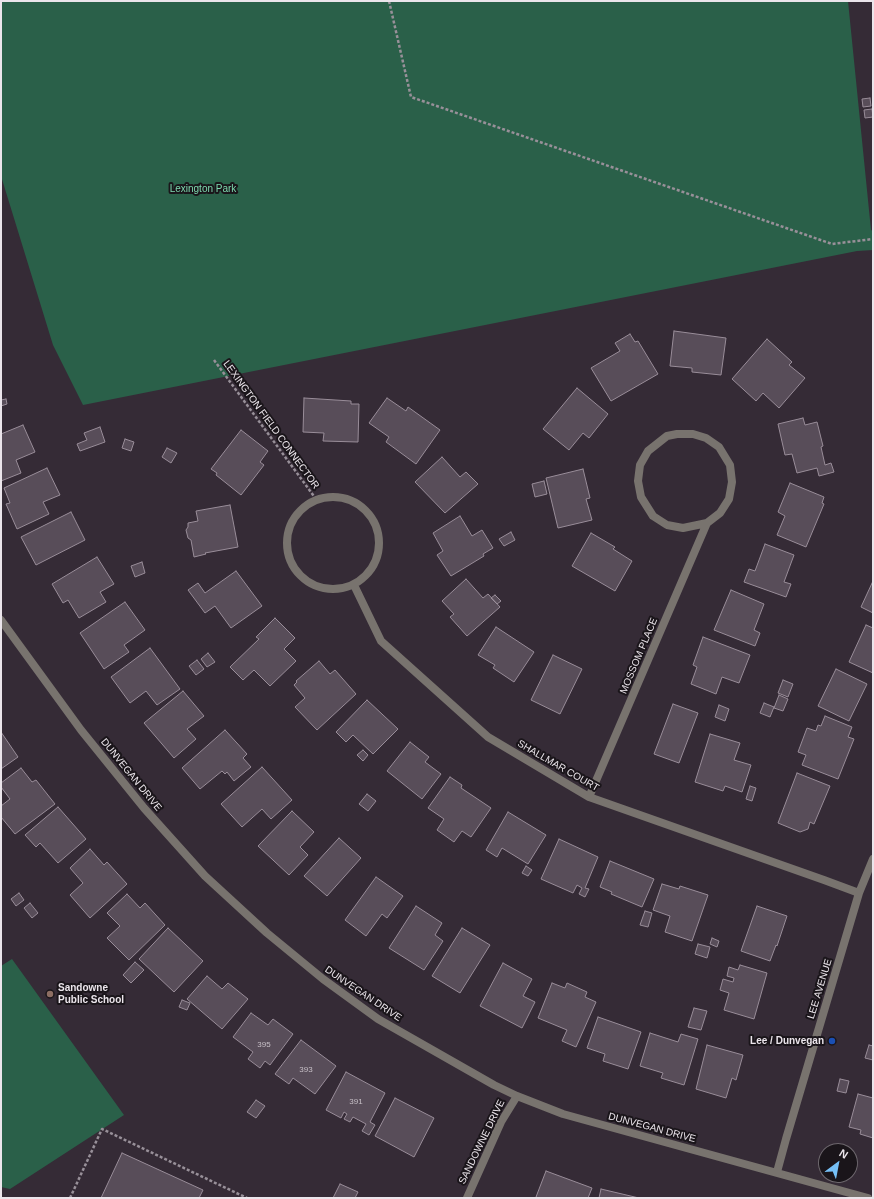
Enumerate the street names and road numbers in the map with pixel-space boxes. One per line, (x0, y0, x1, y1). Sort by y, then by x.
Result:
street label: LEXINGTON FIELD CONNECTOR (220, 358, 322, 492)
street label: MOSSOM PLACE (618, 616, 660, 696)
street label: DUNVEGAN DRIVE (98, 736, 164, 814)
street label: SHALLMAR COURT (515, 738, 601, 794)
street label: LEE AVENUE (805, 958, 835, 1020)
street label: DUNVEGAN DRIVE (322, 964, 404, 1024)
street label: SANDOWNE DRIVE (456, 1098, 508, 1186)
street label: DUNVEGAN DRIVE (607, 1111, 697, 1145)

